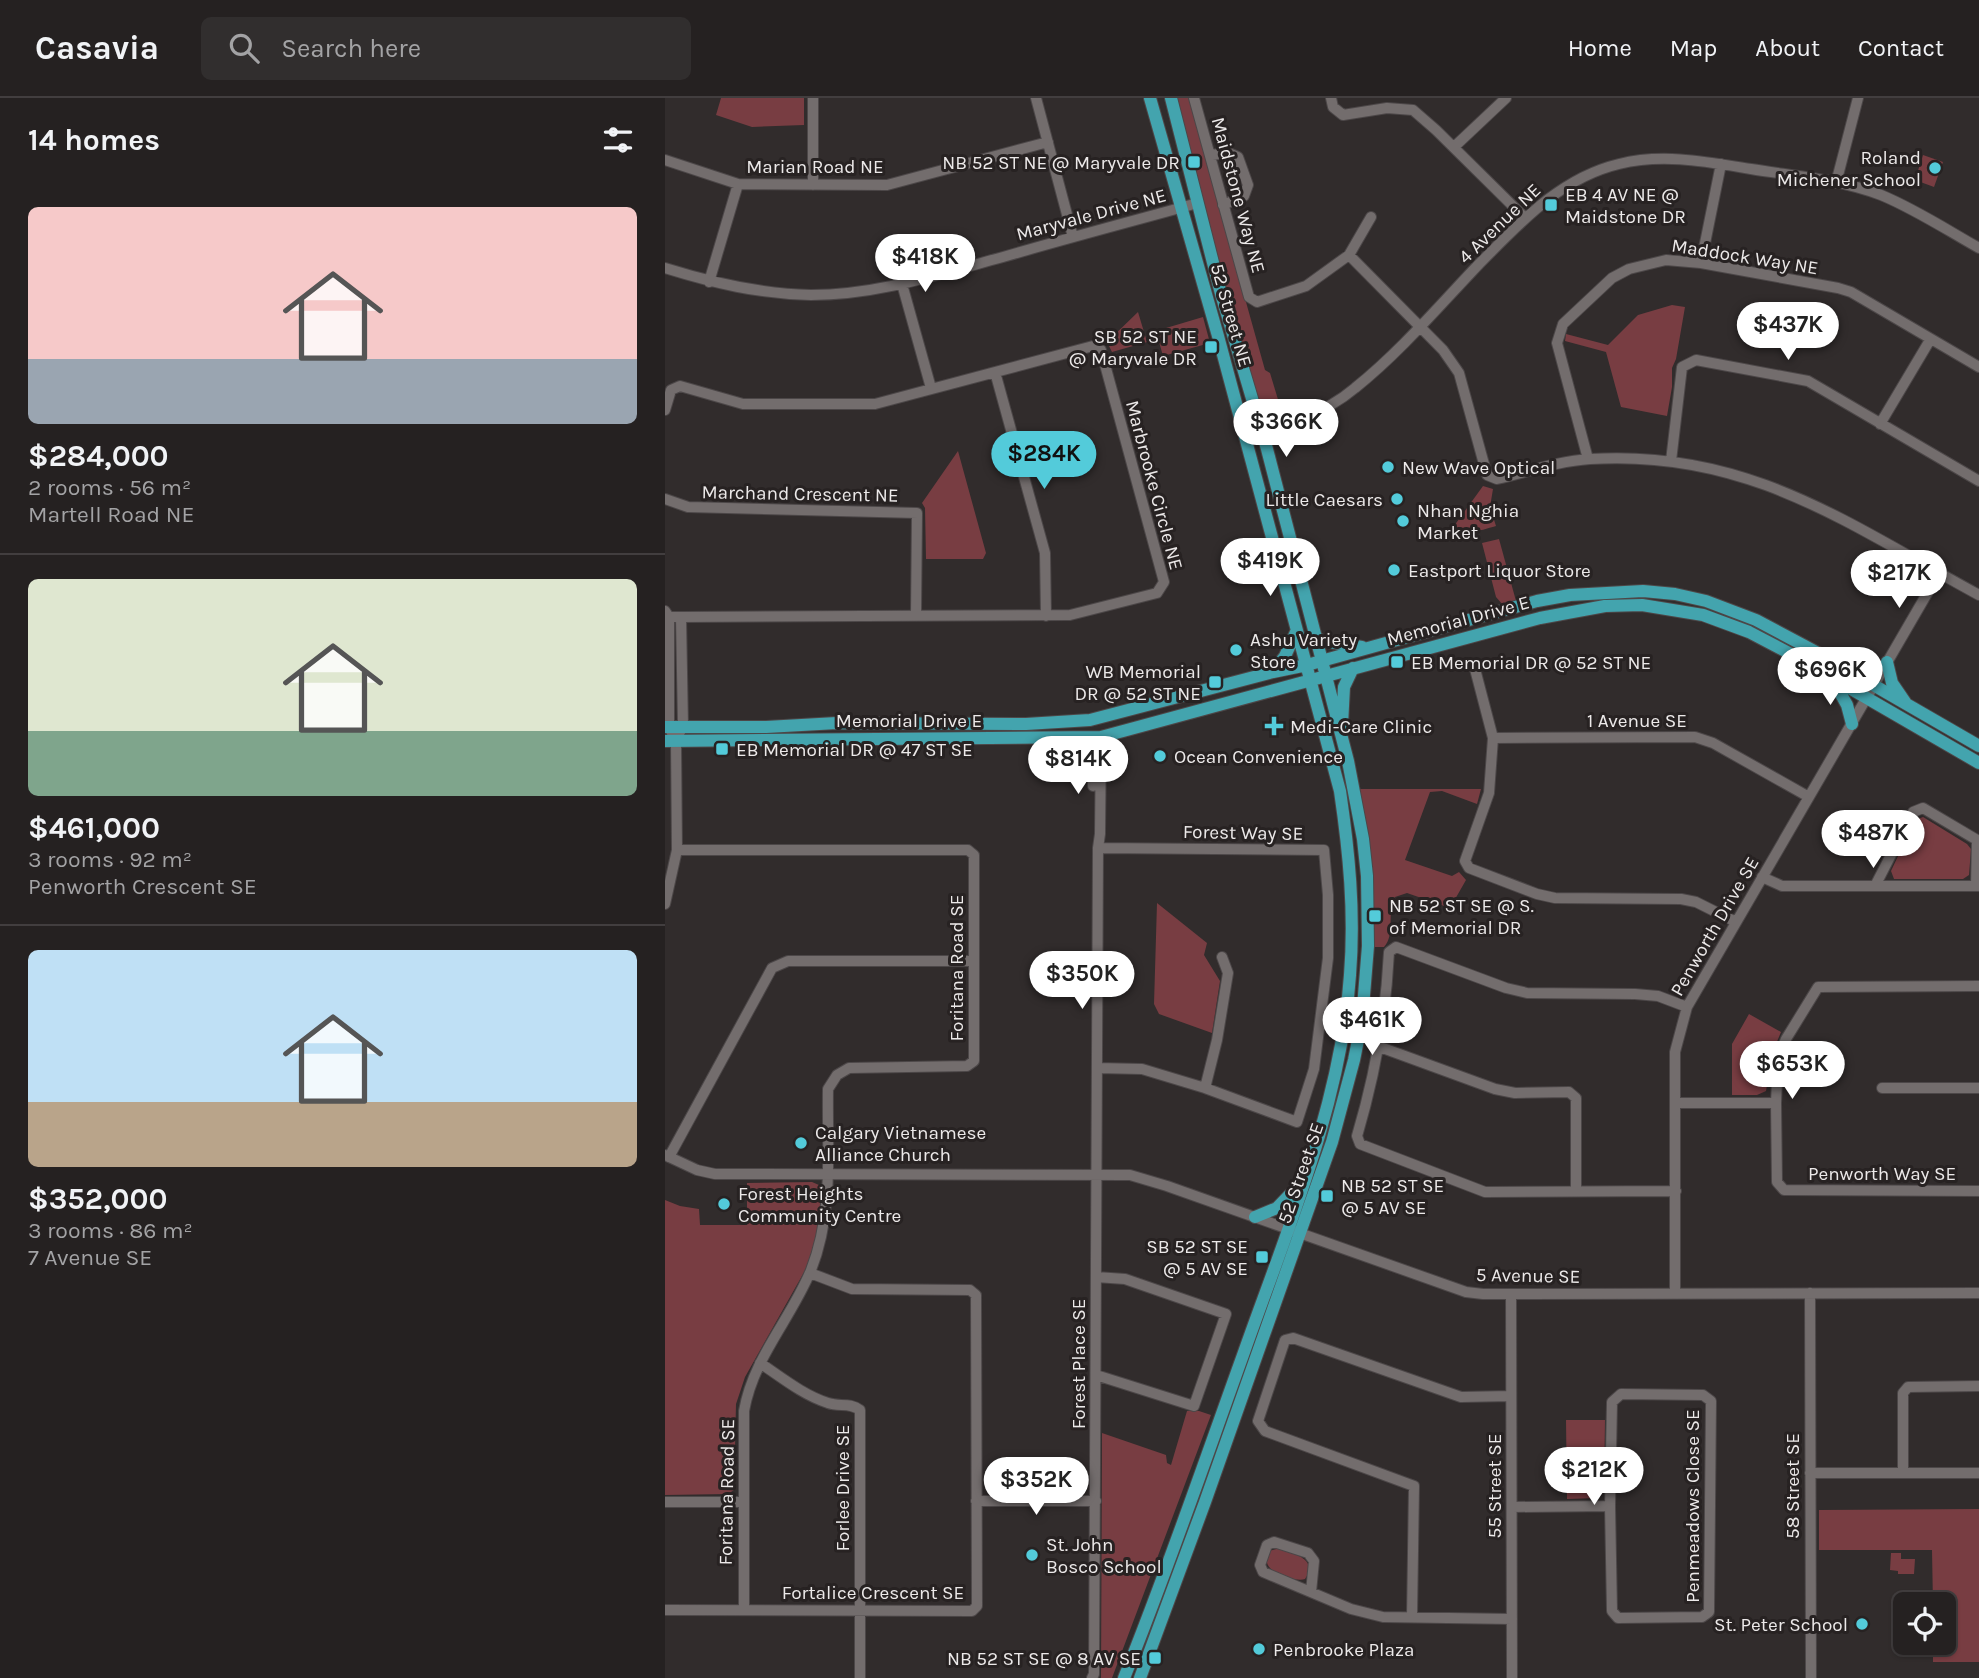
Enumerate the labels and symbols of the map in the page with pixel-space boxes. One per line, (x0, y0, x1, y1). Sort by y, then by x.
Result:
street label: Maidstone Way NE (1207, 115, 1269, 276)
place label: Roland Michener School (1777, 147, 1921, 191)
place label: NB 52 ST NE @ Maryvale DR (942, 152, 1180, 174)
marker: NB 52 ST NE @ Maryvale DR (1186, 154, 1202, 170)
street label: Marian Road NE (746, 156, 884, 178)
marker: Roland Michener School (1927, 160, 1943, 176)
street label: 4 Avenue NE (1454, 179, 1545, 268)
street label: Maryvale Drive NE (1014, 184, 1169, 246)
place label: EB 4 AV NE @ Maidstone DR (1565, 184, 1686, 228)
marker: EB 4 AV NE @ Maidstone DR (1543, 197, 1559, 213)
pin: $418K (876, 234, 974, 294)
street label: Maddock Way NE (1670, 235, 1820, 279)
street label: 52 Street NE (1206, 261, 1256, 370)
pin: $437K (1739, 302, 1837, 362)
place label: SB 52 ST NE @ Maryvale DR (1069, 326, 1197, 370)
marker: SB 52 ST NE @ Maryvale DR (1203, 339, 1219, 355)
street label: Marbrooke Circle NE (1121, 398, 1187, 572)
pin: $366K (1237, 400, 1335, 459)
pin: $284K (995, 432, 1093, 491)
place label: New Wave Optical (1402, 457, 1555, 479)
marker: New Wave Optical (1380, 459, 1396, 475)
street label: Marchand Crescent NE (701, 481, 899, 507)
place label: Little Caesars (1265, 489, 1383, 511)
marker: Little Caesars (1389, 491, 1405, 507)
place label: Nhan Nghia Market (1417, 500, 1519, 544)
marker: Nhan Nghia Market (1395, 513, 1411, 529)
pin: $419K (1221, 538, 1319, 598)
pin: $217K (1850, 550, 1948, 610)
place label: Eastport Liquor Store (1408, 560, 1591, 582)
marker: Eastport Liquor Store (1386, 562, 1402, 578)
street label: Memorial Drive E (1385, 591, 1532, 651)
place label: Ashu Variety Store (1250, 629, 1357, 673)
marker: Ashu Variety Store (1228, 642, 1244, 658)
pin: $696K (1781, 648, 1879, 707)
place label: EB Memorial DR @ 52 ST NE (1411, 652, 1651, 674)
marker: EB Memorial DR @ 52 ST NE (1389, 654, 1405, 670)
place label: WB Memorial DR @ 52 ST NE (1075, 661, 1201, 705)
marker: WB Memorial DR @ 52 ST NE (1207, 674, 1223, 690)
street label: Memorial Drive E (836, 710, 982, 732)
street label: 1 Avenue SE (1587, 710, 1687, 732)
marker: Medi-Care Clinic (1264, 716, 1284, 736)
place label: Medi-Care Clinic (1290, 716, 1432, 738)
pin: $814K (1029, 736, 1127, 796)
place label: EB Memorial DR @ 47 ST SE (736, 739, 973, 761)
marker: EB Memorial DR @ 47 ST SE (714, 741, 730, 757)
place label: Ocean Convenience (1174, 746, 1343, 768)
marker: Ocean Convenience (1152, 748, 1168, 764)
pin: $487K (1824, 810, 1922, 870)
street label: Forest Way SE (1183, 821, 1303, 845)
street label: Penworth Drive SE (1666, 853, 1764, 1000)
street label: Foritana Road SE (946, 895, 968, 1041)
place label: NB 52 ST SE @ S. of Memorial DR (1389, 895, 1534, 939)
marker: NB 52 ST SE @ S. of Memorial DR (1367, 908, 1383, 924)
pin: $350K (1033, 951, 1131, 1011)
pin: $461K (1323, 998, 1421, 1057)
pin: $653K (1743, 1042, 1841, 1101)
street label: 52 Street SE (1273, 1120, 1328, 1227)
place label: Calgary Vietnamese Alliance Church (815, 1122, 986, 1166)
marker: Calgary Vietnamese Alliance Church (793, 1135, 809, 1151)
street label: Penworth Way SE (1808, 1163, 1956, 1185)
place label: NB 52 ST SE @ 5 AV SE (1341, 1175, 1444, 1219)
place label: Forest Heights Community Centre (738, 1183, 901, 1227)
marker: NB 52 ST SE @ 5 AV SE (1319, 1188, 1335, 1204)
marker: Forest Heights Community Centre (716, 1196, 732, 1212)
place label: SB 52 ST SE @ 5 AV SE (1146, 1236, 1248, 1280)
marker: SB 52 ST SE @ 5 AV SE (1254, 1249, 1270, 1265)
street label: 5 Avenue SE (1476, 1264, 1580, 1288)
street label: Forest Place SE (1068, 1299, 1090, 1429)
street label: Penmeadows Close SE (1682, 1409, 1704, 1603)
street label: Foritana Road SE (715, 1418, 739, 1566)
street label: Forlee Drive SE (832, 1424, 854, 1552)
street label: 58 Street SE (1782, 1433, 1804, 1539)
street label: 55 Street SE (1484, 1434, 1506, 1538)
pin: $212K (1545, 1448, 1643, 1507)
pin: $352K (987, 1458, 1085, 1517)
place label: St. John Bosco School (1046, 1534, 1162, 1578)
marker: St. John Bosco School (1024, 1547, 1040, 1563)
street label: Fortalice Crescent SE (782, 1582, 964, 1604)
place label: St. Peter School (1714, 1614, 1848, 1636)
marker: St. Peter School (1854, 1616, 1870, 1632)
place label: Penbrooke Plaza (1273, 1639, 1414, 1661)
marker: Penbrooke Plaza (1251, 1641, 1267, 1657)
place label: NB 52 ST SE @ 8 AV SE (947, 1648, 1141, 1670)
marker: NB 52 ST SE @ 8 AV SE (1147, 1650, 1163, 1666)

